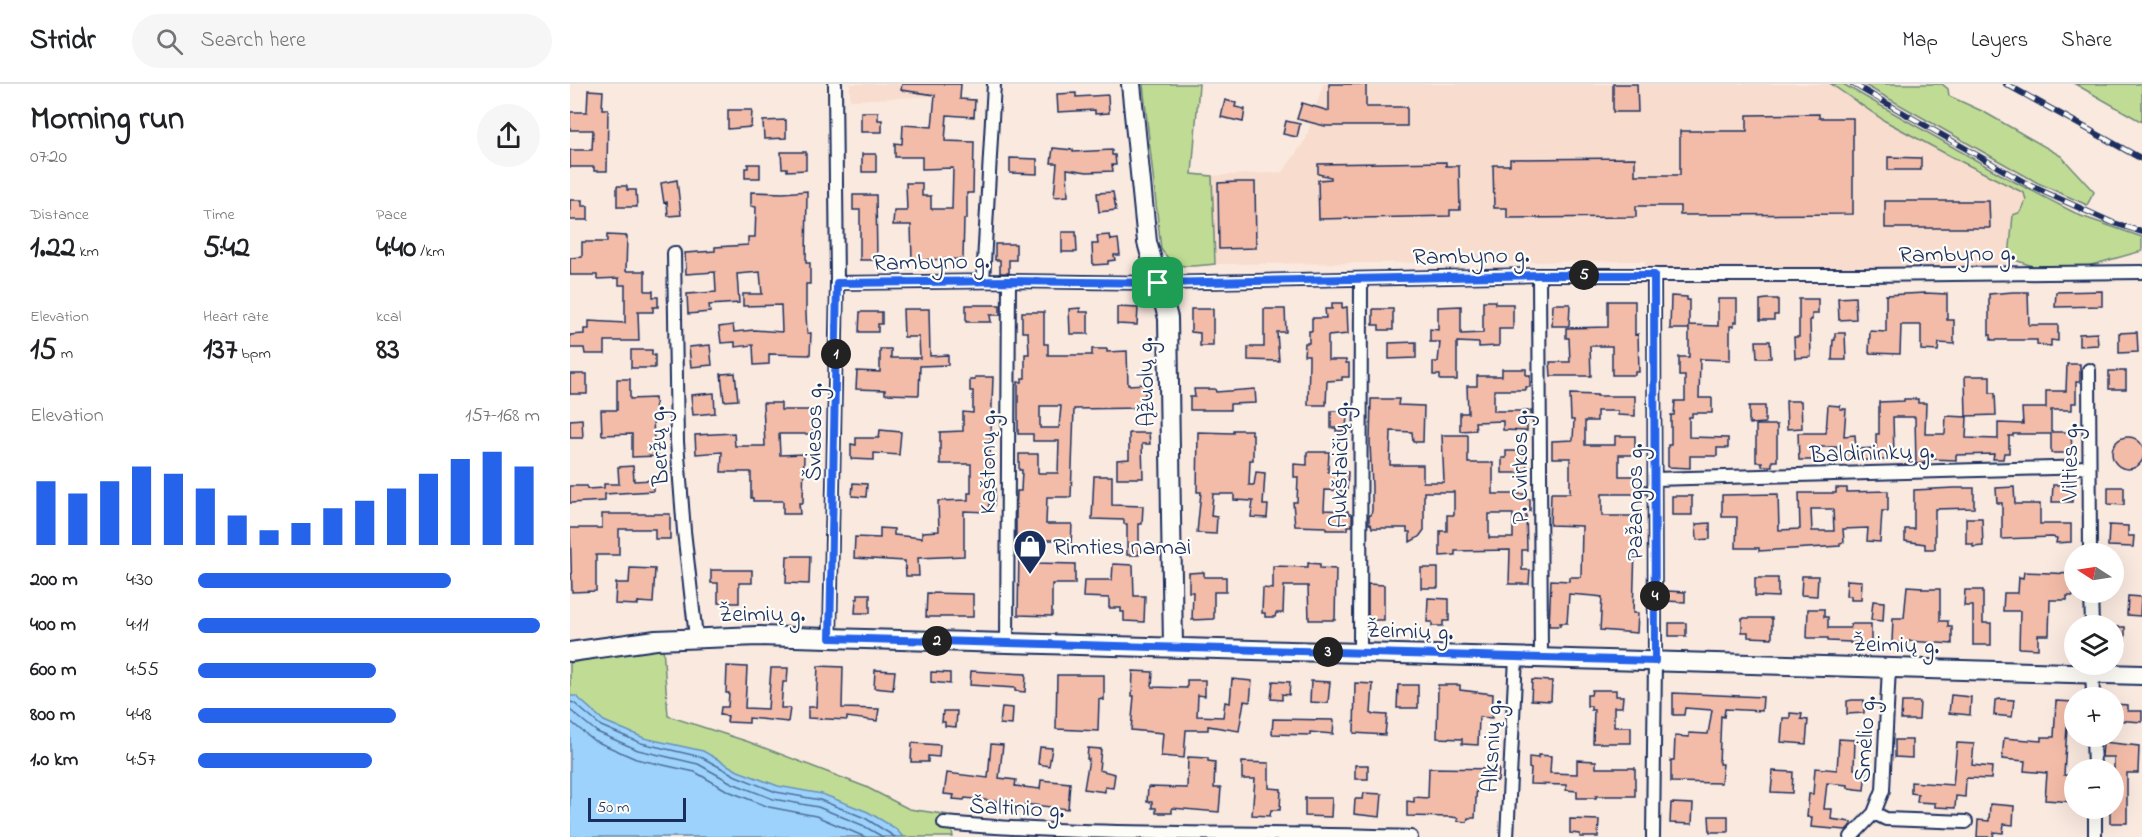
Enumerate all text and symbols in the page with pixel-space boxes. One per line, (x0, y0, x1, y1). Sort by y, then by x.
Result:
search box (132, 14, 552, 68)
text: Stridr (30, 21, 96, 62)
icon: search (153, 25, 186, 58)
text: Search here (201, 25, 306, 57)
text: Map (1902, 26, 1938, 56)
text: Layers (1971, 26, 2028, 56)
text: Share (2061, 26, 2112, 56)
text: Morning run (30, 96, 184, 144)
button: share (477, 104, 540, 167)
text: 07:20 (30, 143, 67, 172)
text: Distance (30, 203, 89, 227)
text: Time (203, 203, 235, 227)
text: Pace (376, 203, 407, 227)
text: 1.22 (30, 227, 75, 271)
text: 5:42 (203, 227, 250, 271)
text: 4:40 (376, 227, 416, 271)
street label: Rambyno g. (1898, 237, 2016, 275)
street label: Rambyno g. (1412, 239, 1530, 277)
text: km (75, 240, 99, 264)
text: /km (416, 240, 445, 264)
street label: Rambyno g. (872, 245, 990, 283)
pin (1132, 257, 1183, 308)
pin: 5 (1569, 260, 1599, 290)
text: 5 (1579, 263, 1589, 287)
icon: arrive (1141, 266, 1174, 299)
text: Elevation (30, 305, 89, 329)
text: Heart rate (203, 305, 269, 329)
text: kcal (376, 305, 401, 329)
text: 15 (30, 329, 57, 373)
text: 137 (203, 329, 237, 373)
text: 83 (376, 329, 400, 373)
street label: Ąžuolų g. (1129, 337, 1166, 427)
pin: 1 (821, 339, 851, 369)
text: m (57, 342, 73, 366)
text: bpm (237, 342, 271, 366)
text: 1 (833, 342, 839, 366)
street label: Šviesos g. (797, 382, 834, 482)
street label: Aukštaičių g. (1323, 401, 1360, 529)
text: Elevation (30, 402, 104, 431)
text: 157–168 m (465, 402, 540, 431)
street label: Beržų g. (641, 405, 680, 488)
street label: Kaštonų g. (972, 410, 1007, 514)
street label: P. Cvirkos g. (1504, 410, 1539, 524)
street label: Vilties g. (2054, 423, 2089, 502)
street label: Baldininkų g. (1808, 435, 1935, 474)
street label: Pažangos g. (1619, 443, 1654, 561)
shop icon: Rimties namai (1012, 528, 1048, 575)
place label: Rimties namai (1053, 531, 1191, 566)
north arrow (2064, 543, 2124, 603)
map controls (2064, 543, 2124, 819)
text: 200 m (30, 566, 78, 595)
text: 4:30 (126, 566, 153, 595)
pin: 4 (1640, 581, 1670, 611)
text: 4 (1652, 584, 1658, 608)
street label: Žeimių g. (719, 598, 806, 633)
text: 400 m (30, 611, 76, 640)
text: 4:11 (126, 611, 149, 640)
street label: Žeimių g. (1366, 613, 1454, 652)
button: layers (2064, 615, 2124, 675)
pin: 2 (922, 626, 952, 656)
street label: Žeimių g. (1852, 627, 1940, 666)
text: 2 (933, 629, 941, 653)
pin: 3 (1313, 637, 1343, 667)
text: 3 (1325, 640, 1331, 664)
text: 600 m (30, 656, 77, 685)
text: 4:55 (126, 656, 159, 685)
button: + (2064, 687, 2124, 747)
street label: Smėlio g. (1846, 694, 1887, 784)
street label: Alksnių g. (1474, 699, 1513, 794)
text: 800 m (30, 701, 75, 730)
text: 4:48 (126, 701, 152, 730)
text: 1.0 km (30, 746, 78, 775)
text: 4:57 (126, 746, 156, 775)
button: − (2064, 759, 2124, 819)
street label: Šaltinio g. (968, 790, 1065, 829)
scale bar (588, 795, 686, 822)
text: 50 m (597, 796, 629, 820)

